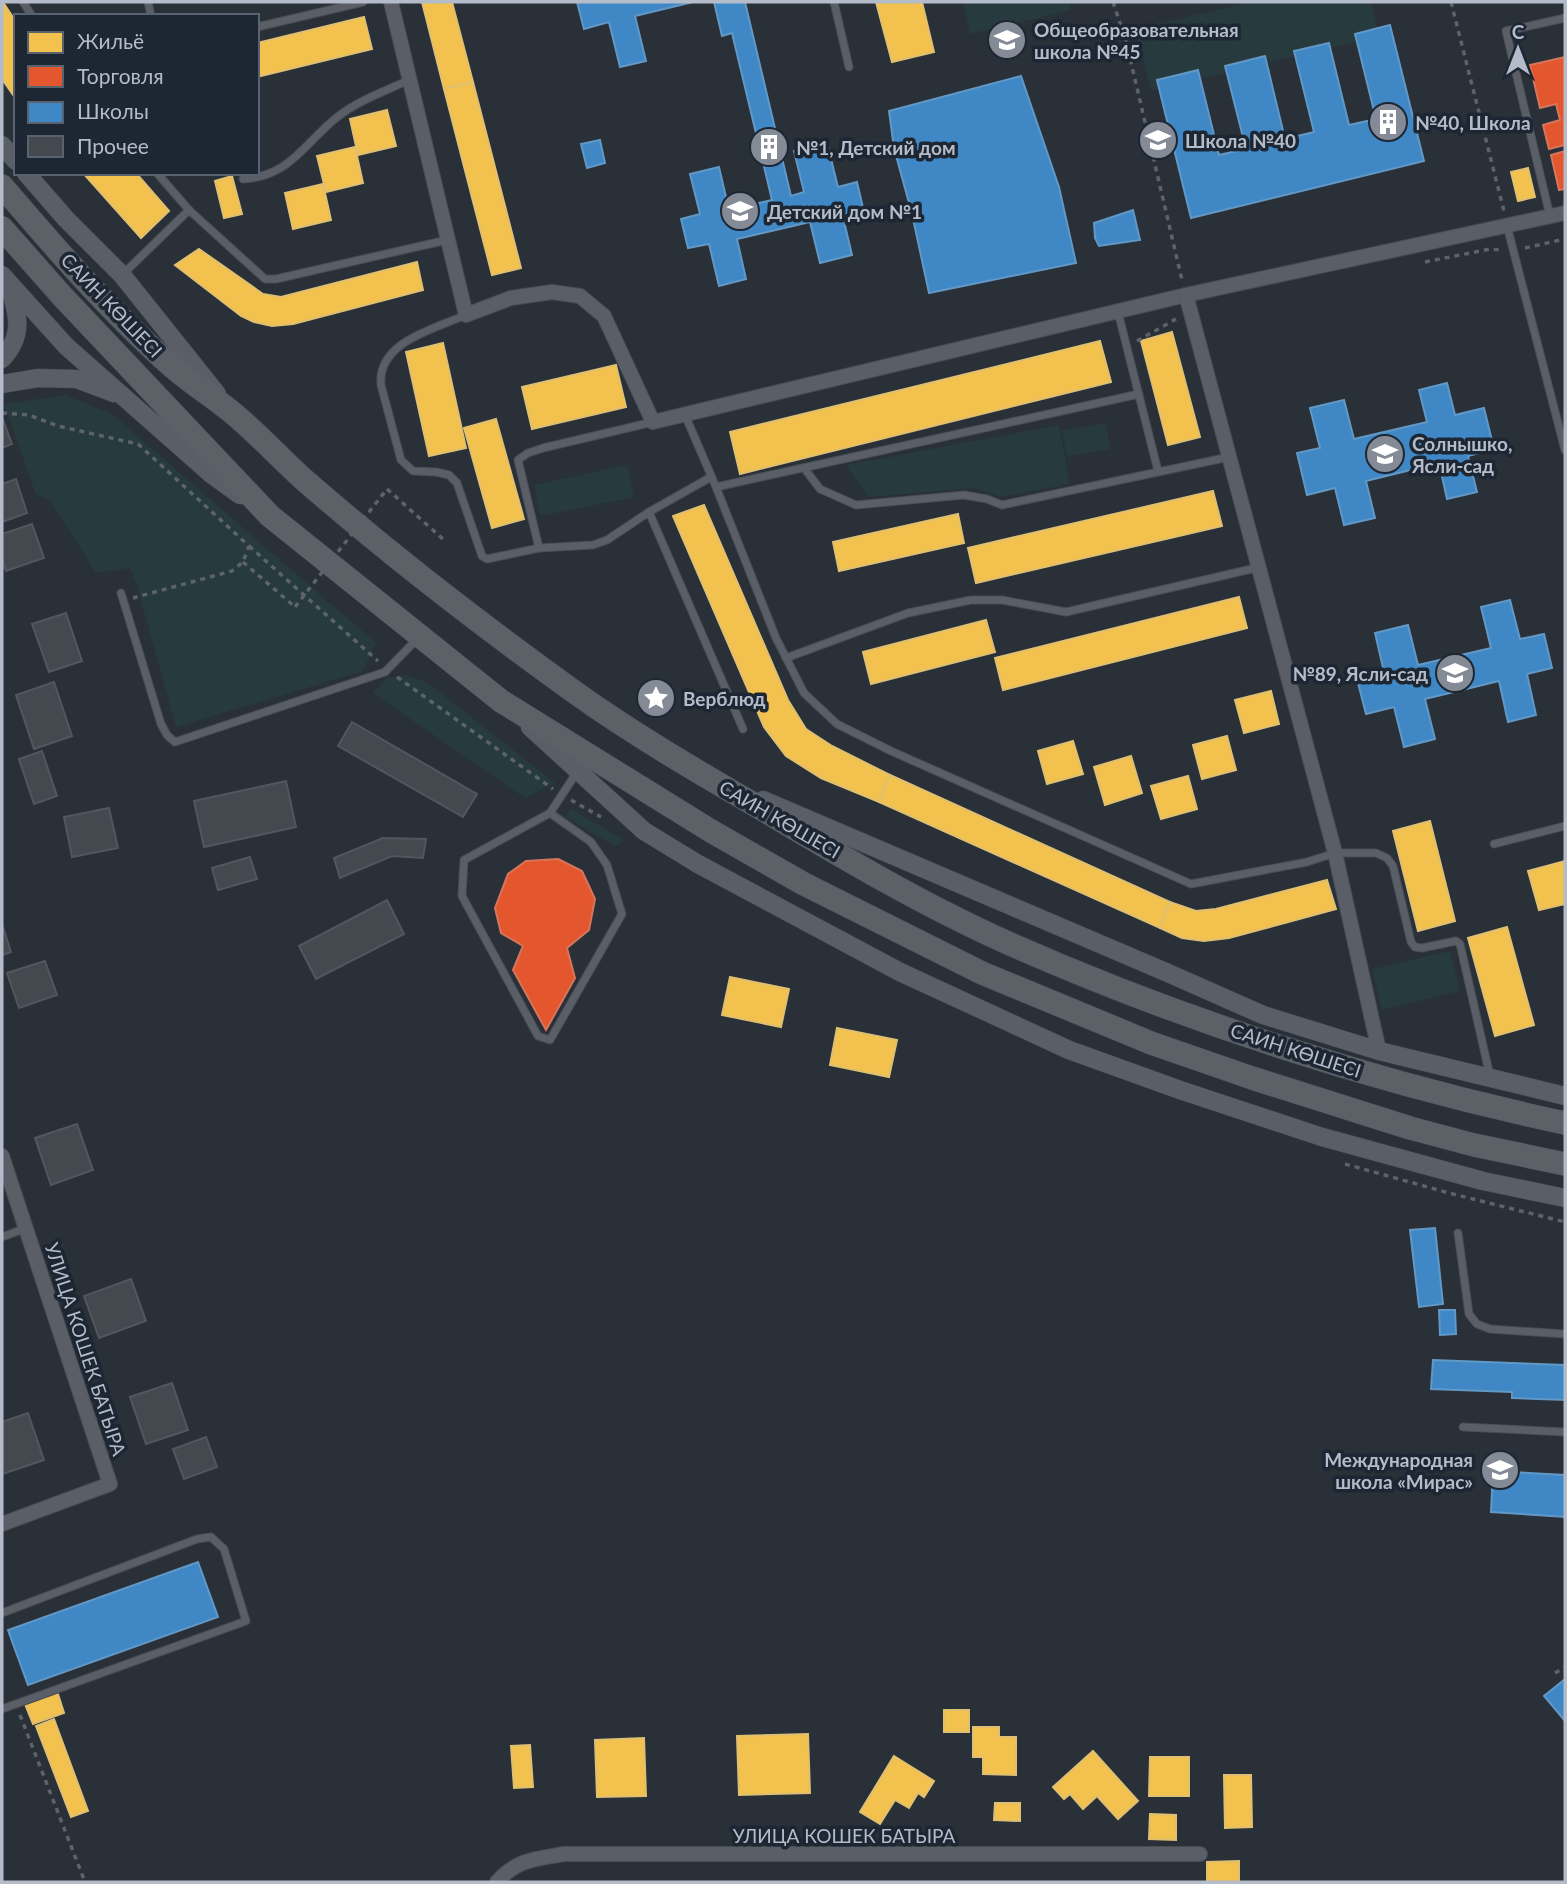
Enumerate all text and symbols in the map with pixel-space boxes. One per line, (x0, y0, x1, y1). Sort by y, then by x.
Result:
legend (14, 14, 259, 175)
north arrow (1483, 14, 1553, 84)
place label: Общеобразовательная школа №45 (1034, 18, 1239, 63)
school or university icon: Общеобразовательная школа №45 (986, 19, 1028, 61)
text: С (1512, 20, 1525, 43)
text: Жильё (77, 28, 144, 53)
text: Торговля (77, 63, 164, 88)
text: Школы (77, 98, 149, 123)
building icon: №40, Школа (1367, 101, 1409, 143)
place label: №40, Школа (1415, 111, 1531, 134)
school or university icon: Школа №40 (1137, 119, 1179, 161)
building icon: №1, Детский дом (748, 126, 790, 168)
place label: Школа №40 (1185, 129, 1296, 152)
text: Прочее (77, 133, 149, 158)
place label: №1, Детский дом (796, 136, 956, 159)
school or university icon: Детский дом №1 (719, 190, 761, 232)
place label: Детский дом №1 (767, 200, 922, 223)
street label: САИН КӨШЕСІ (57, 248, 167, 362)
place label: Солнышко, Ясли-сад (1411, 432, 1512, 477)
school or university icon: Солнышко, Ясли-сад (1364, 433, 1406, 475)
school or university icon: №89, Ясли-сад (1434, 652, 1476, 694)
place label: №89, Ясли-сад (1292, 662, 1428, 685)
place icon: Верблюд (635, 677, 677, 719)
place label: Верблюд (683, 687, 766, 710)
street label: САИН КӨШЕСІ (715, 775, 845, 863)
street label: САИН КӨШЕСІ (1228, 1018, 1364, 1082)
street label: УЛИЦА КОШЕК БАТЫРА (41, 1240, 131, 1459)
place label: Международная школа «Мирас» (1324, 1448, 1473, 1493)
school or university icon: Международная школа «Мирас» (1479, 1449, 1521, 1491)
street label: УЛИЦА КОШЕК БАТЫРА (733, 1824, 955, 1847)

